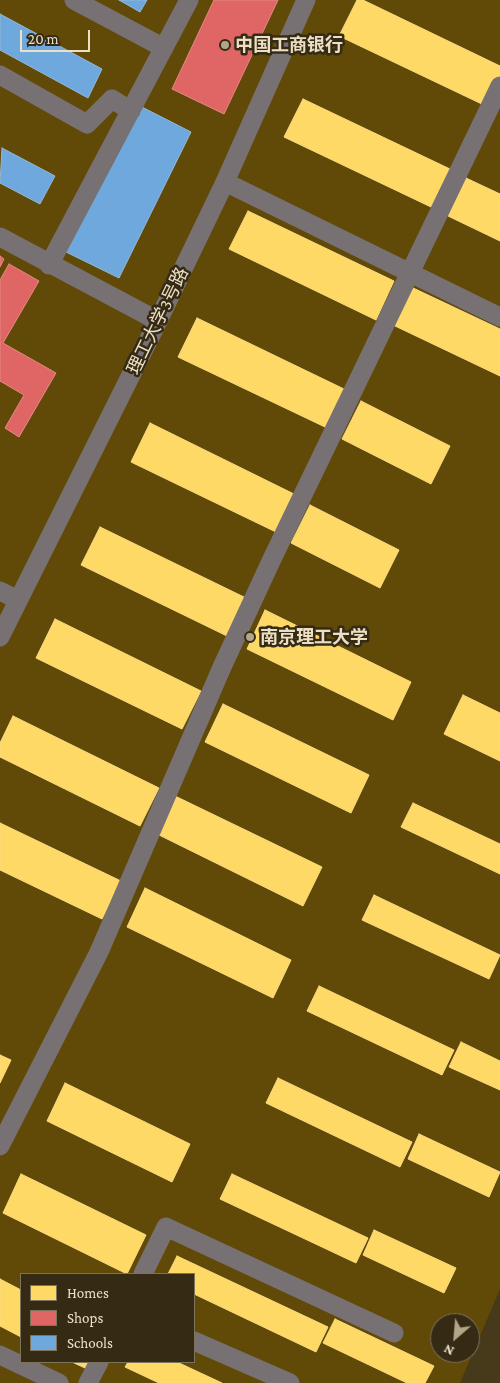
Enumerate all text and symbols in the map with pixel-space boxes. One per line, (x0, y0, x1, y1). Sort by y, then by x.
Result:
scale bar (22, 20, 92, 52)
text: 20 m (28, 31, 59, 47)
place label: 中国工商银行 (235, 34, 343, 56)
marker: 中国工商银行 (219, 39, 231, 51)
street label: 理工大学3号路 (123, 264, 193, 378)
place label: 南京理工大学 (260, 626, 368, 648)
marker: 南京理工大学 (244, 631, 256, 643)
legend (20, 1273, 195, 1363)
text: Homes (67, 1285, 109, 1301)
text: Shops (67, 1310, 103, 1326)
north arrow (430, 1313, 480, 1363)
text: Schools (67, 1335, 113, 1351)
text: N (441, 1341, 457, 1360)

